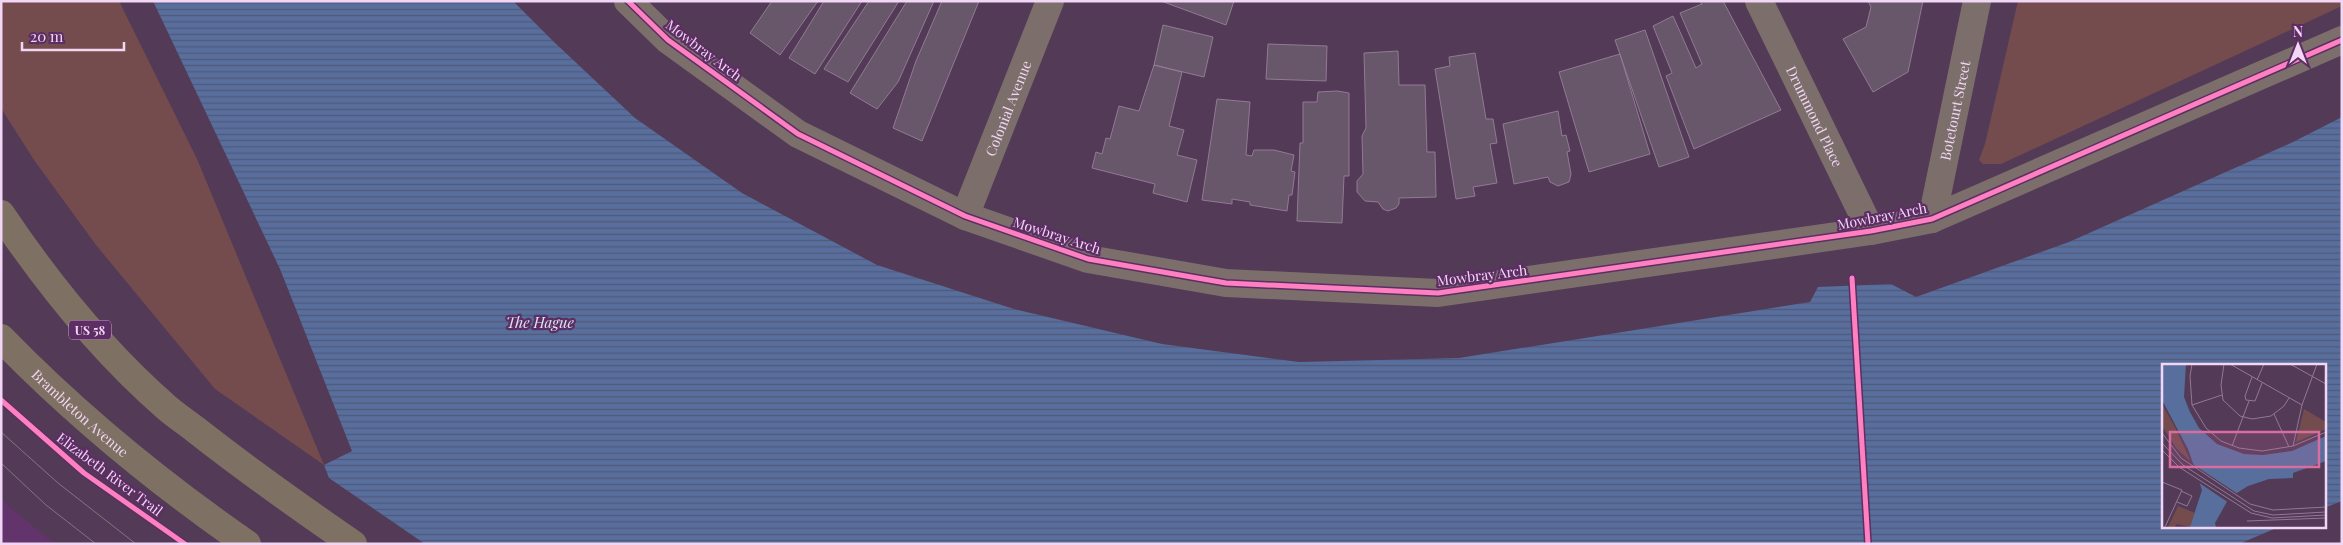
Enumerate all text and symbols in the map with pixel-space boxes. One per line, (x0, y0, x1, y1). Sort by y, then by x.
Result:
street label: Mowbray Arch (662, 15, 747, 85)
scale bar (22, 20, 125, 52)
north arrow (2273, 20, 2323, 70)
text: N (2293, 22, 2303, 41)
text: 20 m (30, 26, 64, 46)
street label: Colonial Avenue (980, 57, 1035, 159)
street label: Botetourt Street (1935, 58, 1974, 162)
street label: Drummond Place (1782, 62, 1848, 170)
street label: Mowbray Arch (1836, 198, 1929, 234)
street label: Mowbray Arch (1011, 212, 1104, 258)
street label: Mowbray Arch (1436, 260, 1529, 290)
water label: The Hague (506, 312, 575, 332)
road number: US 58 (69, 320, 111, 340)
inset map (2162, 364, 2326, 528)
street label: Brambleton Avenue (28, 365, 133, 461)
street label: Elizabeth River Trail (53, 428, 167, 520)

